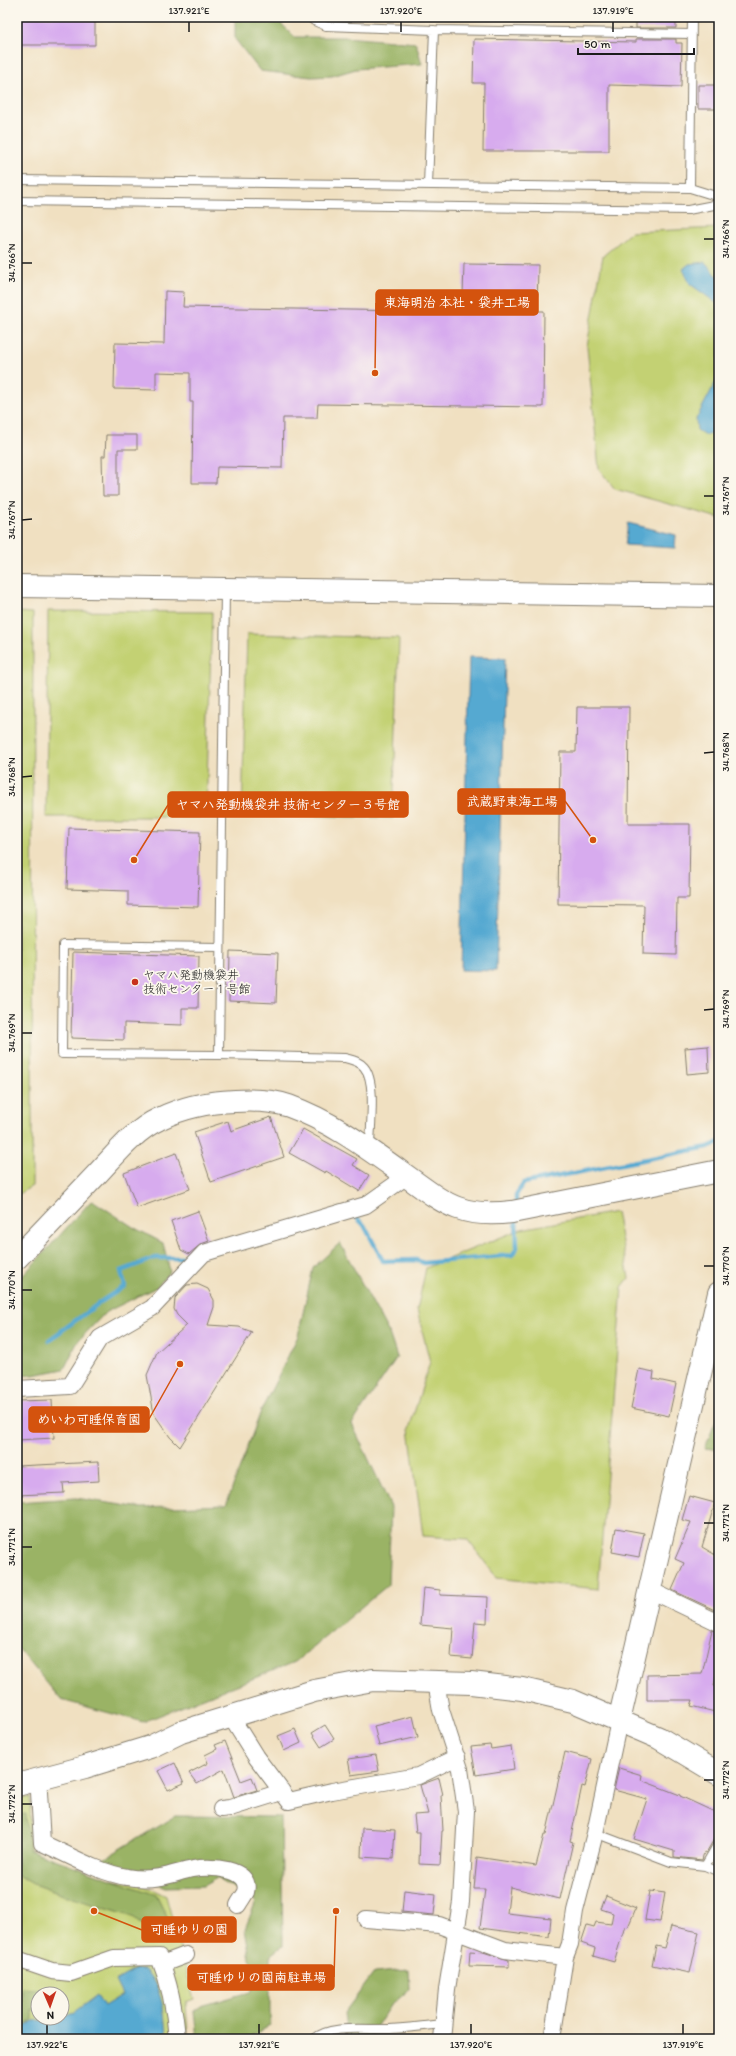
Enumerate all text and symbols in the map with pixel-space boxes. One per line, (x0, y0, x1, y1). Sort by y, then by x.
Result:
text: 137.921°E (168, 4, 210, 17)
text: 137.920°E (380, 4, 423, 17)
text: 137.919°E (592, 4, 634, 17)
scale bar (578, 30, 694, 56)
text: 50 m (584, 37, 610, 51)
text: 34.766°N (719, 219, 732, 259)
text: 34.766°N (5, 243, 18, 283)
callout: 東海明治 本社・袋井工場 (376, 290, 538, 315)
text: 東海明治 本社・袋井工場 (384, 295, 530, 310)
text: 34.767°N (719, 476, 732, 515)
text: 34.767°N (5, 500, 18, 539)
text: 34.768°N (719, 732, 732, 772)
text: 34.768°N (5, 757, 18, 797)
callout: 武蔵野東海工場 (458, 789, 565, 814)
callout: ヤマハ発動機袋井 技術センター３号館 (168, 792, 408, 817)
text: 武蔵野東海工場 (466, 794, 558, 809)
text: ヤマハ発動機袋井 技術センター３号館 (176, 797, 400, 812)
place label: ヤマハ発動機袋井 技術センター１号館 (143, 968, 251, 996)
marker: ヤマハ発動機袋井 技術センター１号館 (130, 977, 140, 987)
text: 34.769°N (719, 989, 732, 1029)
text: 34.769°N (5, 1013, 18, 1053)
text: 34.770°N (719, 1246, 732, 1286)
text: 34.770°N (5, 1270, 18, 1310)
callout: めいわ可睡保育園 (29, 1407, 149, 1432)
text: めいわ可睡保育園 (37, 1412, 141, 1427)
text: 34.771°N (719, 1504, 732, 1542)
text: 34.771°N (5, 1528, 18, 1566)
text: 34.772°N (719, 1760, 732, 1799)
text: 34.772°N (5, 1784, 18, 1823)
callout: 可睡ゆりの園 (142, 1917, 236, 1942)
text: 可睡ゆりの園 (150, 1922, 228, 1937)
callout: 可睡ゆりの園南駐車場 (188, 1965, 334, 1990)
text: 可睡ゆりの園南駐車場 (196, 1970, 326, 1985)
north arrow (30, 1986, 70, 2026)
text: N (46, 2009, 54, 2022)
text: 137.922°E (26, 2038, 68, 2051)
text: 137.921°E (238, 2038, 280, 2051)
text: 137.920°E (450, 2038, 493, 2051)
text: 137.919°E (662, 2038, 704, 2051)

